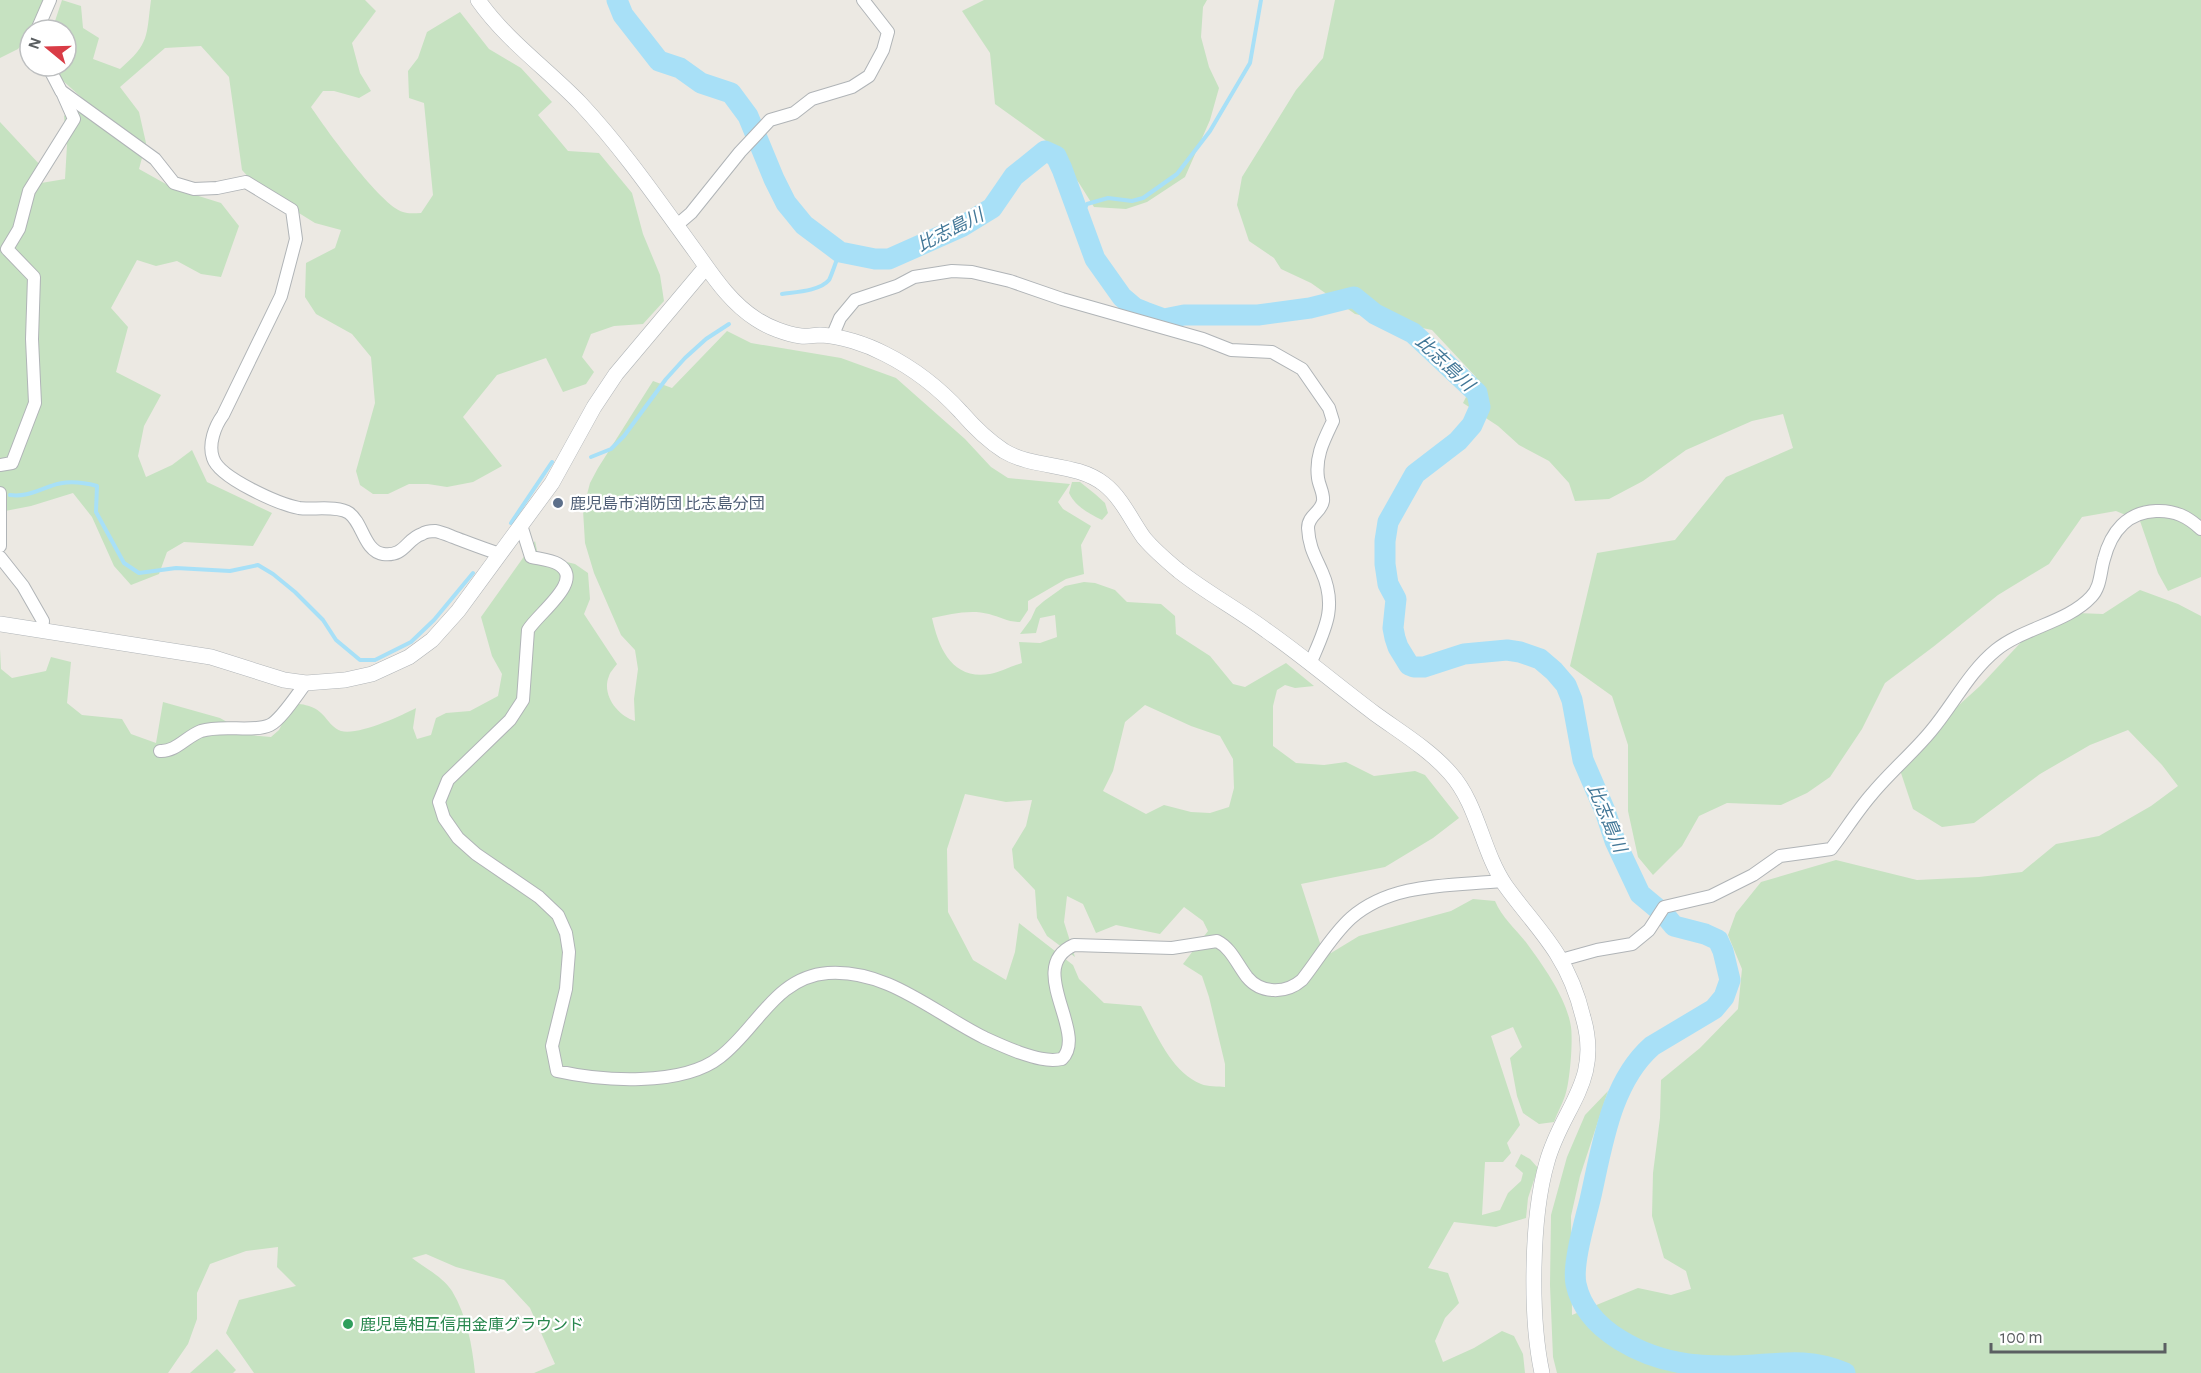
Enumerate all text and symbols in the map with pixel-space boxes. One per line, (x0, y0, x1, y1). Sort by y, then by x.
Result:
north arrow (18, 18, 78, 78)
text: N (25, 36, 44, 51)
water label: 比志島川 (913, 204, 988, 255)
water label: 比志島川 (1412, 331, 1480, 396)
place label: 鹿児島市消防団 比志島分団 (570, 495, 765, 512)
marker: 鹿児島市消防団 比志島分団 (551, 496, 565, 510)
water label: 比志島川 (1584, 781, 1631, 857)
place label: 鹿児島相互信用金庫グラウンド (360, 1316, 584, 1333)
scale bar (1991, 1316, 2165, 1354)
marker: 鹿児島相互信用金庫グラウンド (341, 1317, 355, 1331)
text: 100 m (2000, 1329, 2043, 1347)

